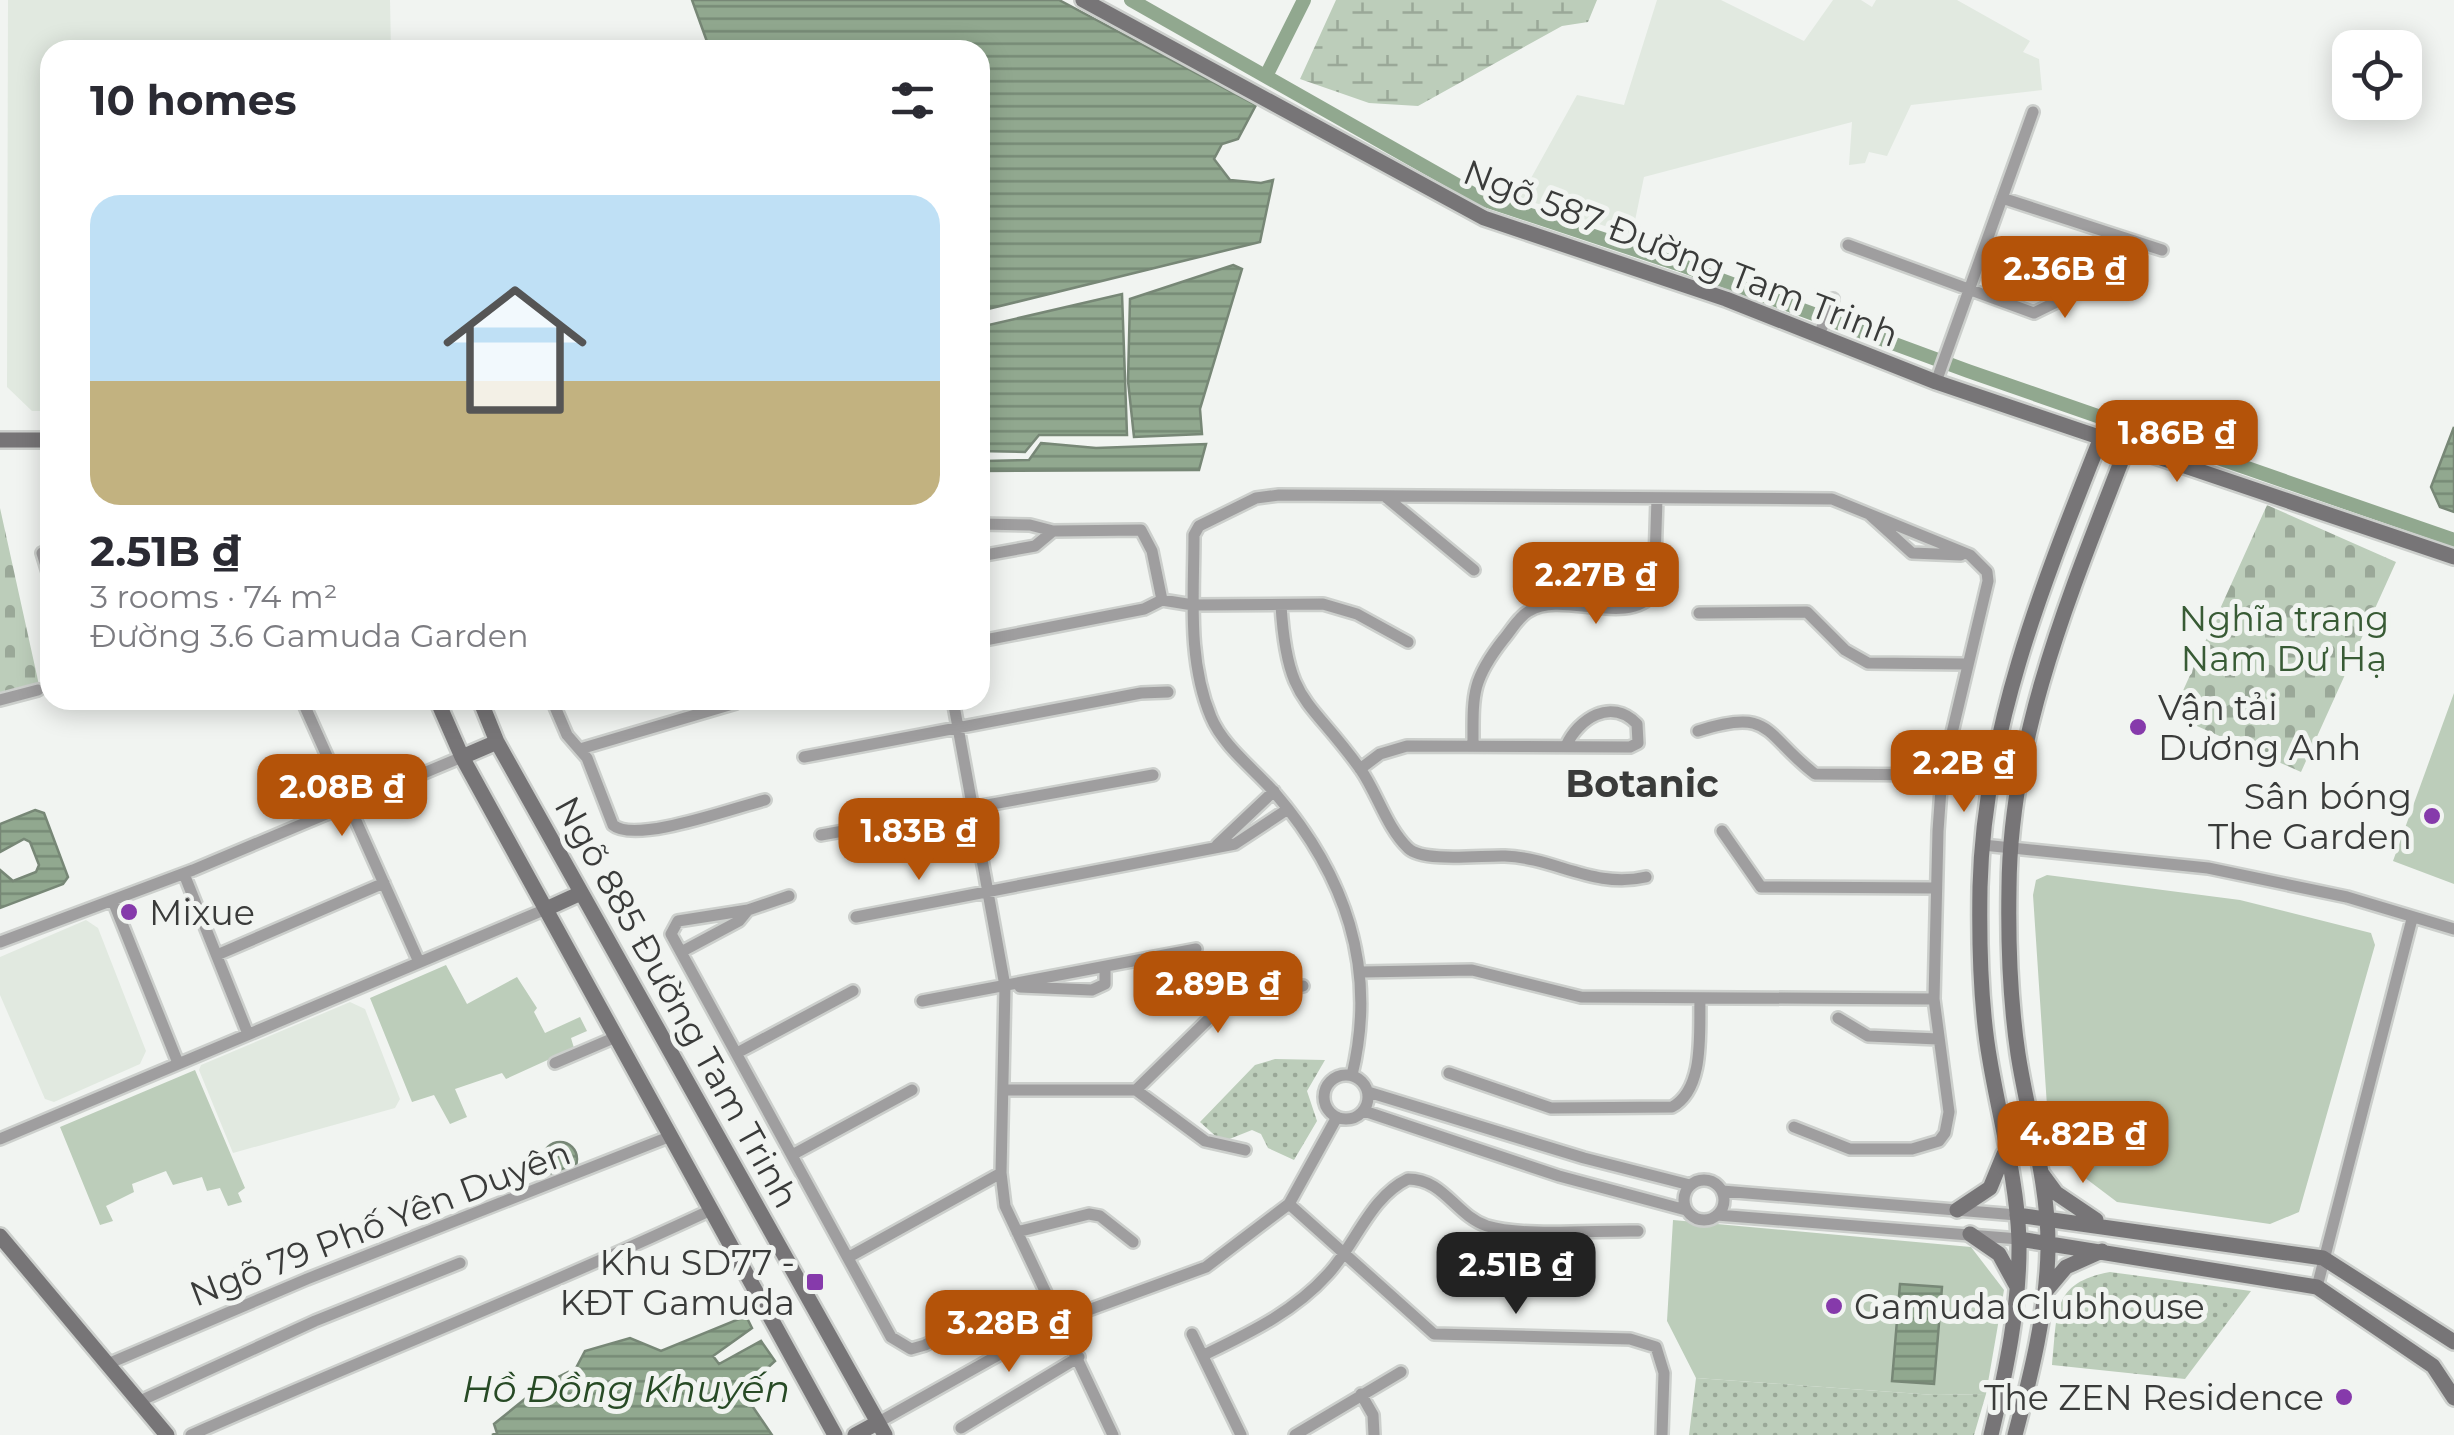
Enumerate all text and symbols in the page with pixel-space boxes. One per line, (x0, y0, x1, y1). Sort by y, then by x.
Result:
map controls (2332, 30, 2422, 120)
button: locate (2332, 30, 2422, 120)
icon: filters (885, 73, 940, 128)
text: 10 homes (90, 74, 297, 126)
street label: Ngõ 587 Đường Tam Trinh (1457, 150, 1905, 356)
pin: 2.36B ₫ (1973, 236, 2157, 321)
text: 2.36B ₫ (2004, 249, 2126, 288)
icon: home (425, 260, 605, 440)
pin: 1.86B ₫ (2085, 400, 2269, 485)
text: 1.86B ₫ (2118, 413, 2236, 452)
text: 2.51B ₫ (90, 525, 241, 577)
pin: 2.27B ₫ (1504, 542, 1688, 627)
text: 2.27B ₫ (1535, 555, 1657, 594)
text: 3 rooms · 74 m² (90, 577, 337, 616)
park label: Nghĩa trang Nam Dư Hạ (2179, 597, 2389, 680)
text: Đường 3.6 Gamuda Garden (90, 616, 529, 655)
place label: Vận tải Dương Anh (2158, 686, 2361, 769)
marker: Vận tải Dương Anh (2127, 716, 2149, 738)
pin: 2.2B ₫ (1883, 730, 2045, 815)
text: 2.2B ₫ (1913, 743, 2015, 782)
pin: 2.08B ₫ (250, 754, 434, 839)
district label: Botanic (1565, 760, 1719, 807)
text: 2.08B ₫ (279, 767, 405, 806)
place label: Sân bóng The Garden (2208, 775, 2412, 858)
street label: Ngõ 885 Đường Tam Trinh (546, 789, 808, 1215)
pin: 1.83B ₫ (827, 798, 1011, 883)
marker: Sân bóng The Garden (2421, 805, 2443, 827)
text: 1.83B ₫ (861, 811, 978, 850)
place label: Mixue (149, 891, 255, 934)
marker: Mixue (118, 901, 140, 923)
pin: 2.89B ₫ (1126, 951, 1310, 1036)
text: 2.89B ₫ (1155, 964, 1281, 1003)
pin: 4.82B ₫ (1991, 1101, 2175, 1186)
text: 4.82B ₫ (2019, 1114, 2147, 1153)
street label: Ngõ 79 Phố Yên Duyên (184, 1131, 576, 1315)
pin: 2.51B ₫ (1424, 1232, 1608, 1317)
place label: Khu SD77 - KĐT Gamuda (559, 1241, 795, 1324)
text: 2.51B ₫ (1459, 1245, 1573, 1284)
marker: Khu SD77 - KĐT Gamuda (804, 1271, 826, 1293)
place label: Gamuda Clubhouse (1854, 1285, 2205, 1328)
pin: 3.28B ₫ (917, 1290, 1101, 1375)
marker: Gamuda Clubhouse (1823, 1295, 1845, 1317)
text: 3.28B ₫ (947, 1303, 1071, 1342)
water label: Hồ Đồng Khuyến (462, 1365, 790, 1412)
place label: The ZEN Residence (1984, 1376, 2324, 1419)
marker: The ZEN Residence (2333, 1386, 2355, 1408)

